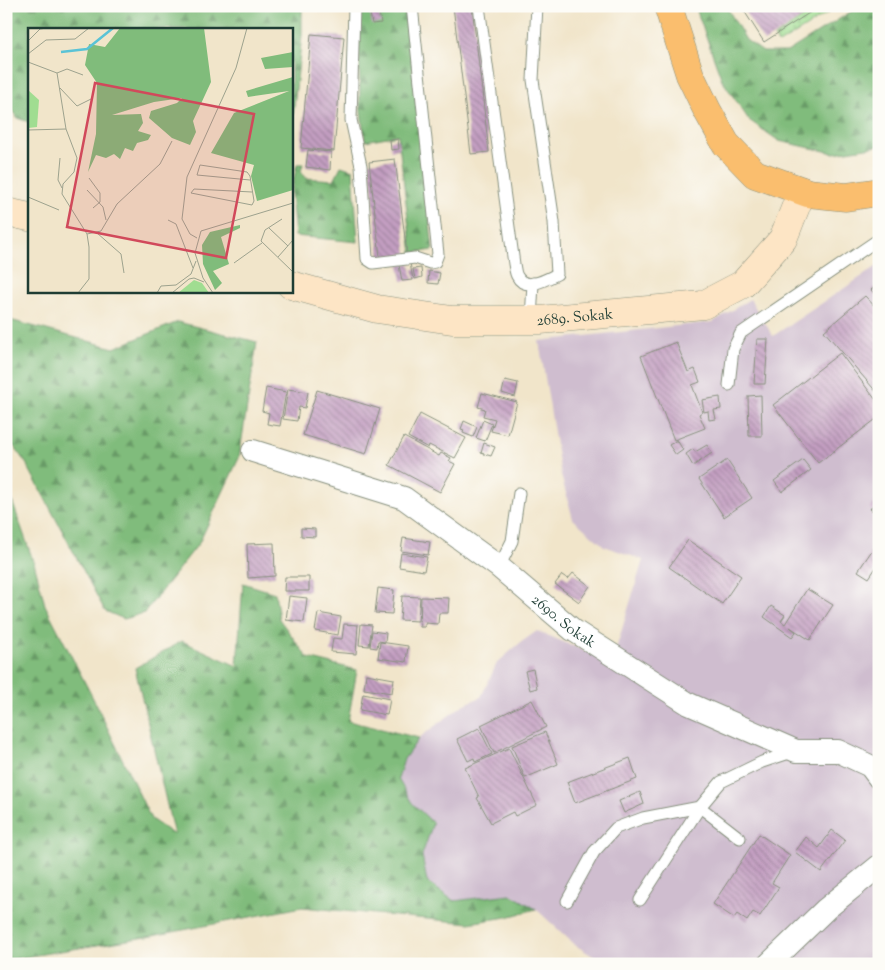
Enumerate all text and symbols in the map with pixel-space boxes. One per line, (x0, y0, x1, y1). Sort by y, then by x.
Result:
inset map (28, 28, 292, 292)
street label: 2689. Sokak (536, 304, 614, 332)
street label: 2690. Sokak (526, 590, 599, 654)

